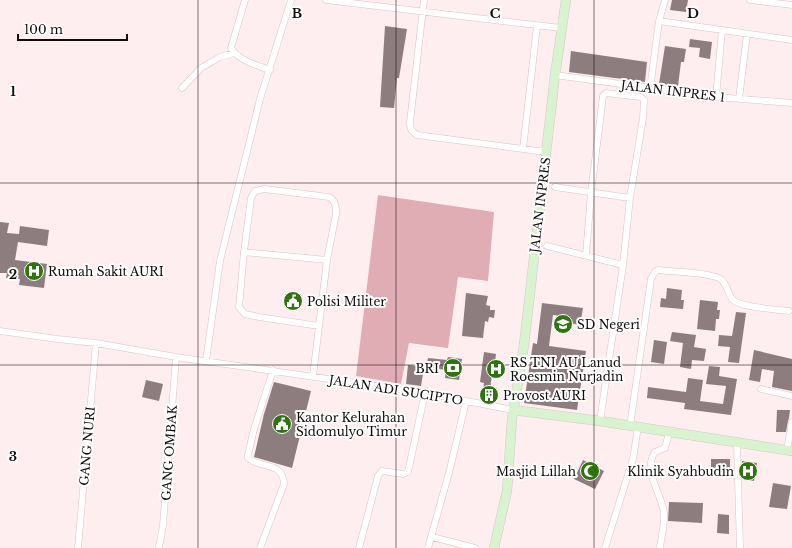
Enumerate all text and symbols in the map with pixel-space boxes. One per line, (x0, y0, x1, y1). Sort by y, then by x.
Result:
text: B (292, 5, 302, 22)
text: C (490, 5, 501, 22)
text: D (687, 5, 699, 22)
scale bar (18, 16, 127, 42)
text: 100 m (24, 22, 63, 37)
street label: JALAN INPRES 1 (618, 77, 726, 105)
text: 1 (10, 83, 16, 100)
street label: JALAN INPRES (526, 156, 553, 256)
hospital icon: Rumah Sakit AURI (23, 260, 45, 282)
place label: Rumah Sakit AURI (48, 264, 164, 279)
text: 2 (9, 266, 17, 283)
public building icon: Polisi Militer (282, 290, 304, 312)
place label: Polisi Militer (307, 294, 386, 309)
school or university icon: SD Negeri (552, 313, 574, 335)
place label: SD Negeri (577, 317, 640, 332)
place label: RS TNI AU Lanud Roesmin Nurjadin (510, 355, 623, 384)
bank icon: BRI (442, 357, 464, 379)
hospital icon: RS TNI AU Lanud Roesmin Nurjadin (485, 358, 507, 380)
place label: BRI (415, 361, 439, 376)
street label: JALAN ADI SUCIPTO (326, 372, 464, 408)
building icon: Provost AURI (478, 384, 500, 406)
place label: Provost AURI (503, 388, 586, 403)
street label: GANG OMBAK (158, 404, 180, 501)
street label: GANG NURI (76, 406, 98, 486)
place label: Kantor Kelurahan Sidomulyo Timur (296, 410, 407, 439)
public building icon: Kantor Kelurahan Sidomulyo Timur (271, 413, 293, 435)
text: 3 (9, 448, 17, 465)
mosque icon: Masjid Lillah (579, 460, 601, 482)
hospital icon: Klinik Syahbudin (737, 460, 759, 482)
place label: Masjid Lillah (496, 464, 576, 479)
place label: Klinik Syahbudin (627, 464, 734, 479)

